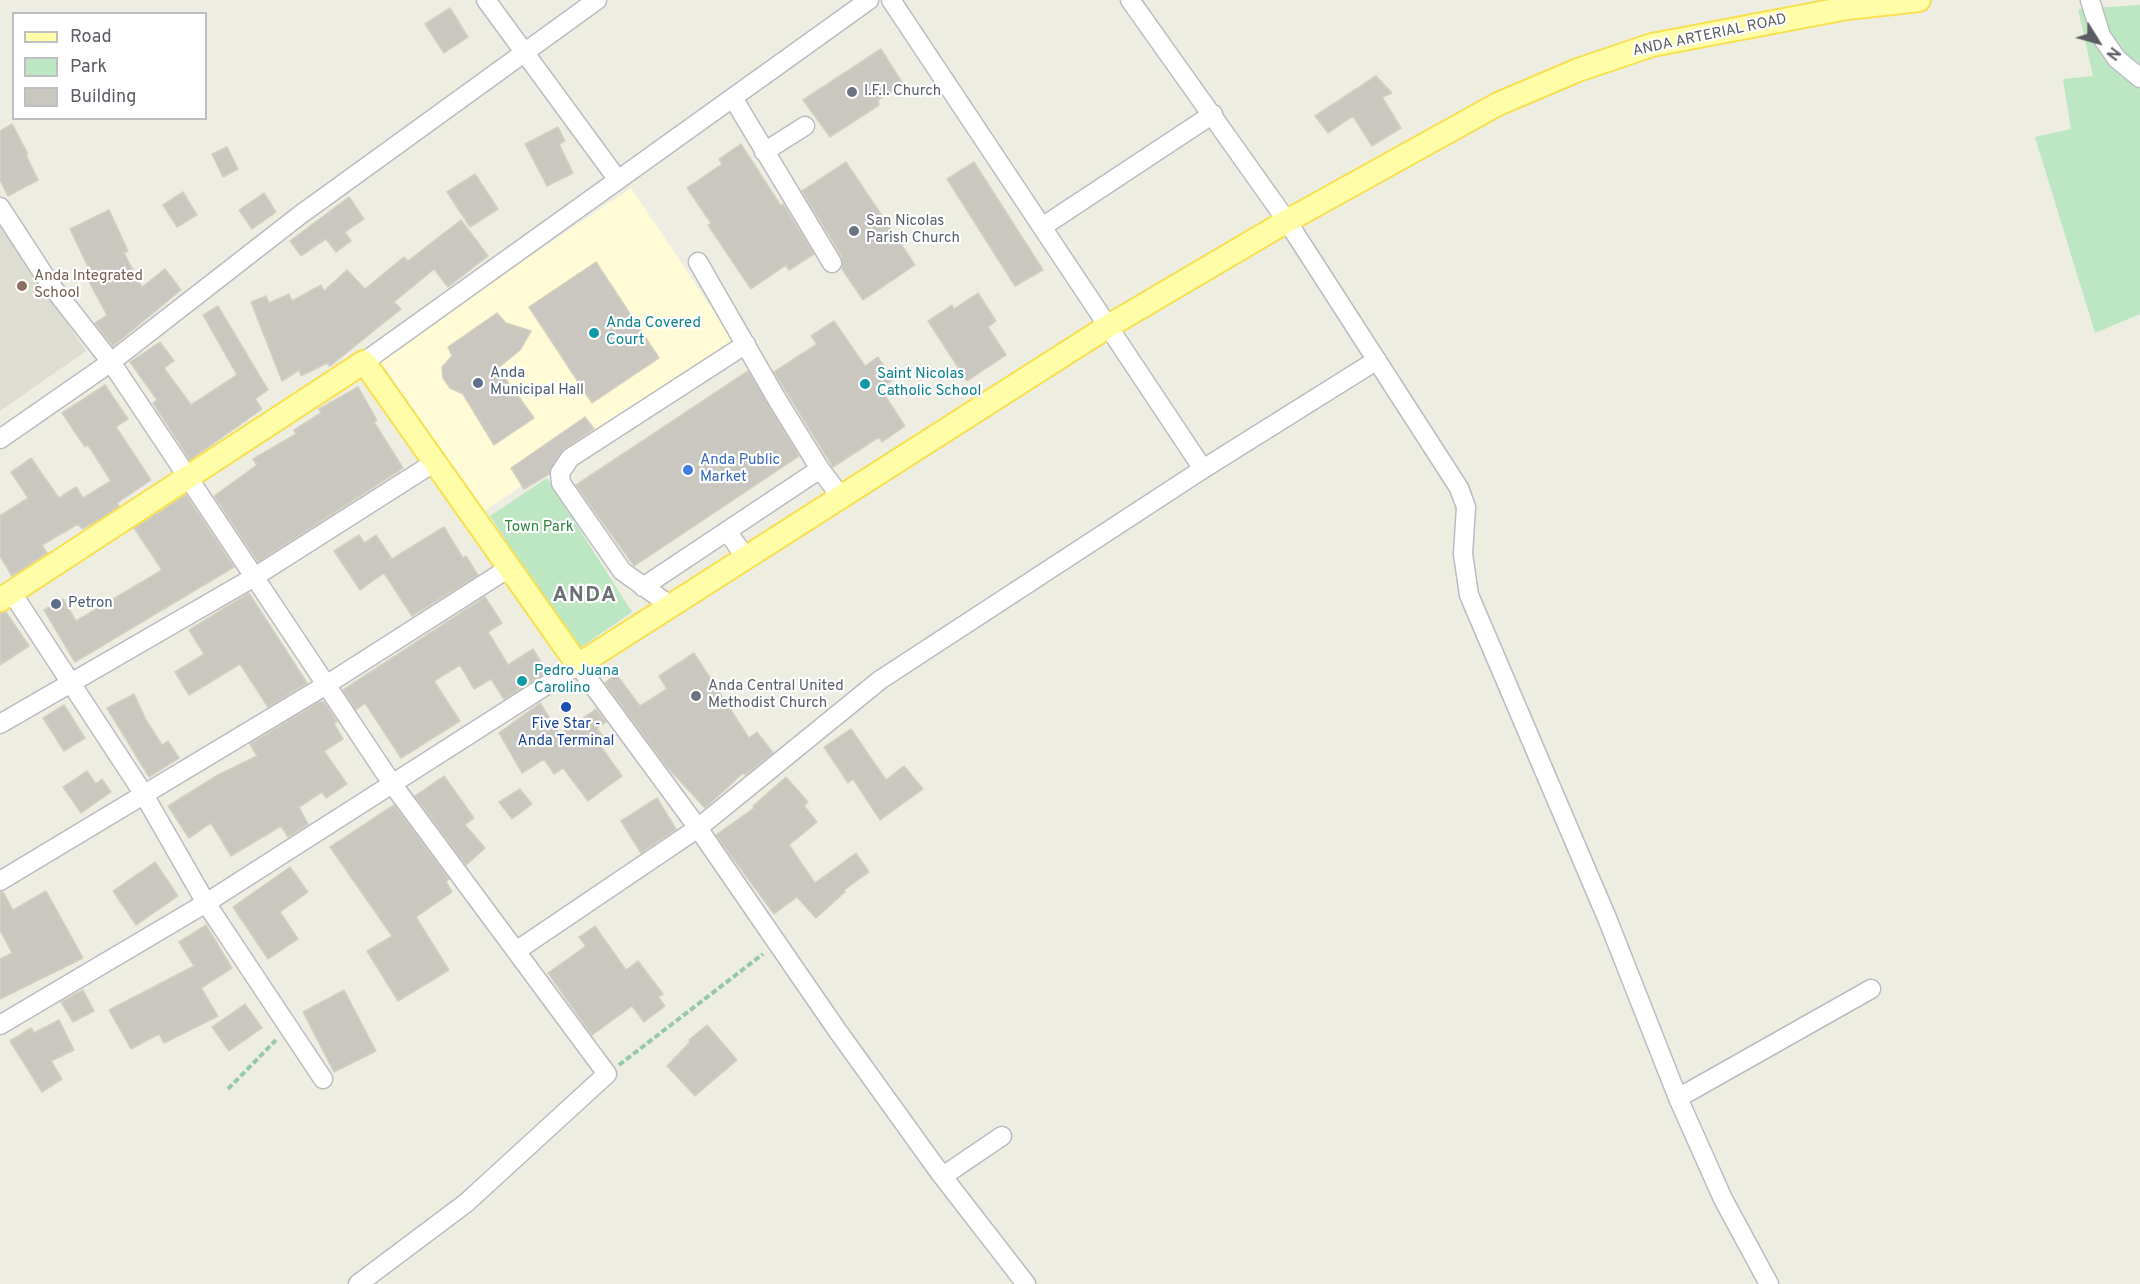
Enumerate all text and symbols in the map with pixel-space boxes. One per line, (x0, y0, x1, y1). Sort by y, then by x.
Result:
street label: ANDA ARTERIAL ROAD (1631, 11, 1789, 61)
legend (12, 12, 207, 120)
north arrow (2068, 12, 2128, 72)
text: Road (70, 26, 112, 49)
text: N (2101, 42, 2124, 63)
text: Park (70, 56, 107, 79)
place label: I.F.I. Church (864, 83, 941, 101)
marker: I.F.I. Church (845, 85, 859, 99)
text: Building (70, 86, 136, 109)
place label: San Nicolas Parish Church (866, 213, 960, 248)
marker: San Nicolas Parish Church (847, 224, 861, 238)
place label: Anda Integrated School (34, 268, 143, 303)
marker: Anda Integrated School (15, 279, 29, 293)
place label: Anda Covered Court (606, 315, 701, 350)
marker: Anda Covered Court (587, 326, 601, 340)
place label: Anda Municipal Hall (490, 365, 584, 400)
place label: Saint Nicolas Catholic School (877, 366, 981, 401)
marker: Anda Municipal Hall (471, 376, 485, 390)
marker: Saint Nicolas Catholic School (858, 377, 872, 391)
place label: Anda Public Market (700, 452, 780, 487)
marker: Anda Public Market (681, 463, 695, 477)
park label: Town Park (504, 519, 574, 537)
district label: ANDA (552, 584, 618, 610)
place label: Petron (68, 595, 113, 613)
marker: Petron (49, 597, 63, 611)
place label: Pedro Juana Carolino (534, 663, 619, 698)
marker: Pedro Juana Carolino (515, 674, 529, 688)
place label: Anda Central United Methodist Church (708, 678, 844, 713)
marker: Anda Central United Methodist Church (689, 689, 703, 703)
marker: Five Star - Anda Terminal (559, 700, 573, 714)
place label: Five Star - Anda Terminal (518, 716, 614, 751)

